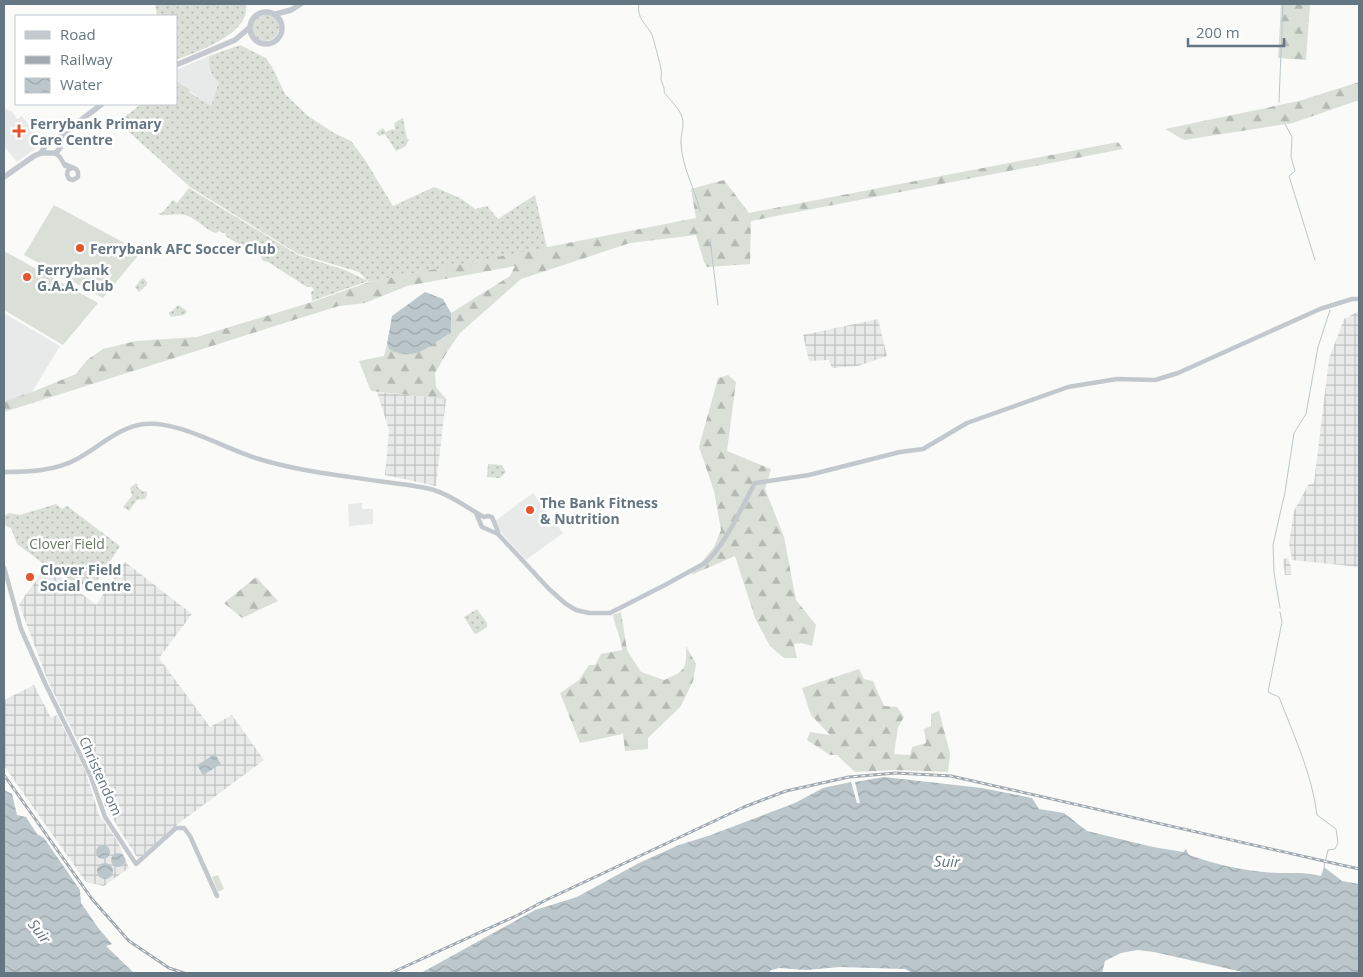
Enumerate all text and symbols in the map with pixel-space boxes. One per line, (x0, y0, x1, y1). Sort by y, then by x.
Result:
legend (15, 15, 178, 105)
scale bar (1188, 15, 1284, 47)
text: 200 m (1196, 22, 1240, 42)
text: Road (60, 24, 96, 44)
text: Railway (60, 49, 113, 69)
text: Water (60, 74, 102, 94)
place label: Ferrybank Primary Care Centre (30, 114, 161, 149)
marker: Ferrybank Primary Care Centre (12, 124, 26, 138)
place label: Ferrybank AFC Soccer Club (90, 239, 276, 258)
marker: Ferrybank AFC Soccer Club (74, 242, 86, 254)
place label: Ferrybank G.A.A. Club (37, 260, 113, 295)
marker: Ferrybank G.A.A. Club (21, 271, 33, 283)
place label: The Bank Fitness & Nutrition (540, 493, 658, 528)
marker: The Bank Fitness & Nutrition (524, 504, 536, 516)
park label: Clover Field (29, 534, 105, 553)
place label: Clover Field Social Centre (40, 560, 131, 595)
marker: Clover Field Social Centre (24, 571, 36, 583)
street label: Christendom (75, 733, 127, 819)
water label: Suir (934, 851, 961, 871)
water label: Suir (24, 915, 57, 948)

